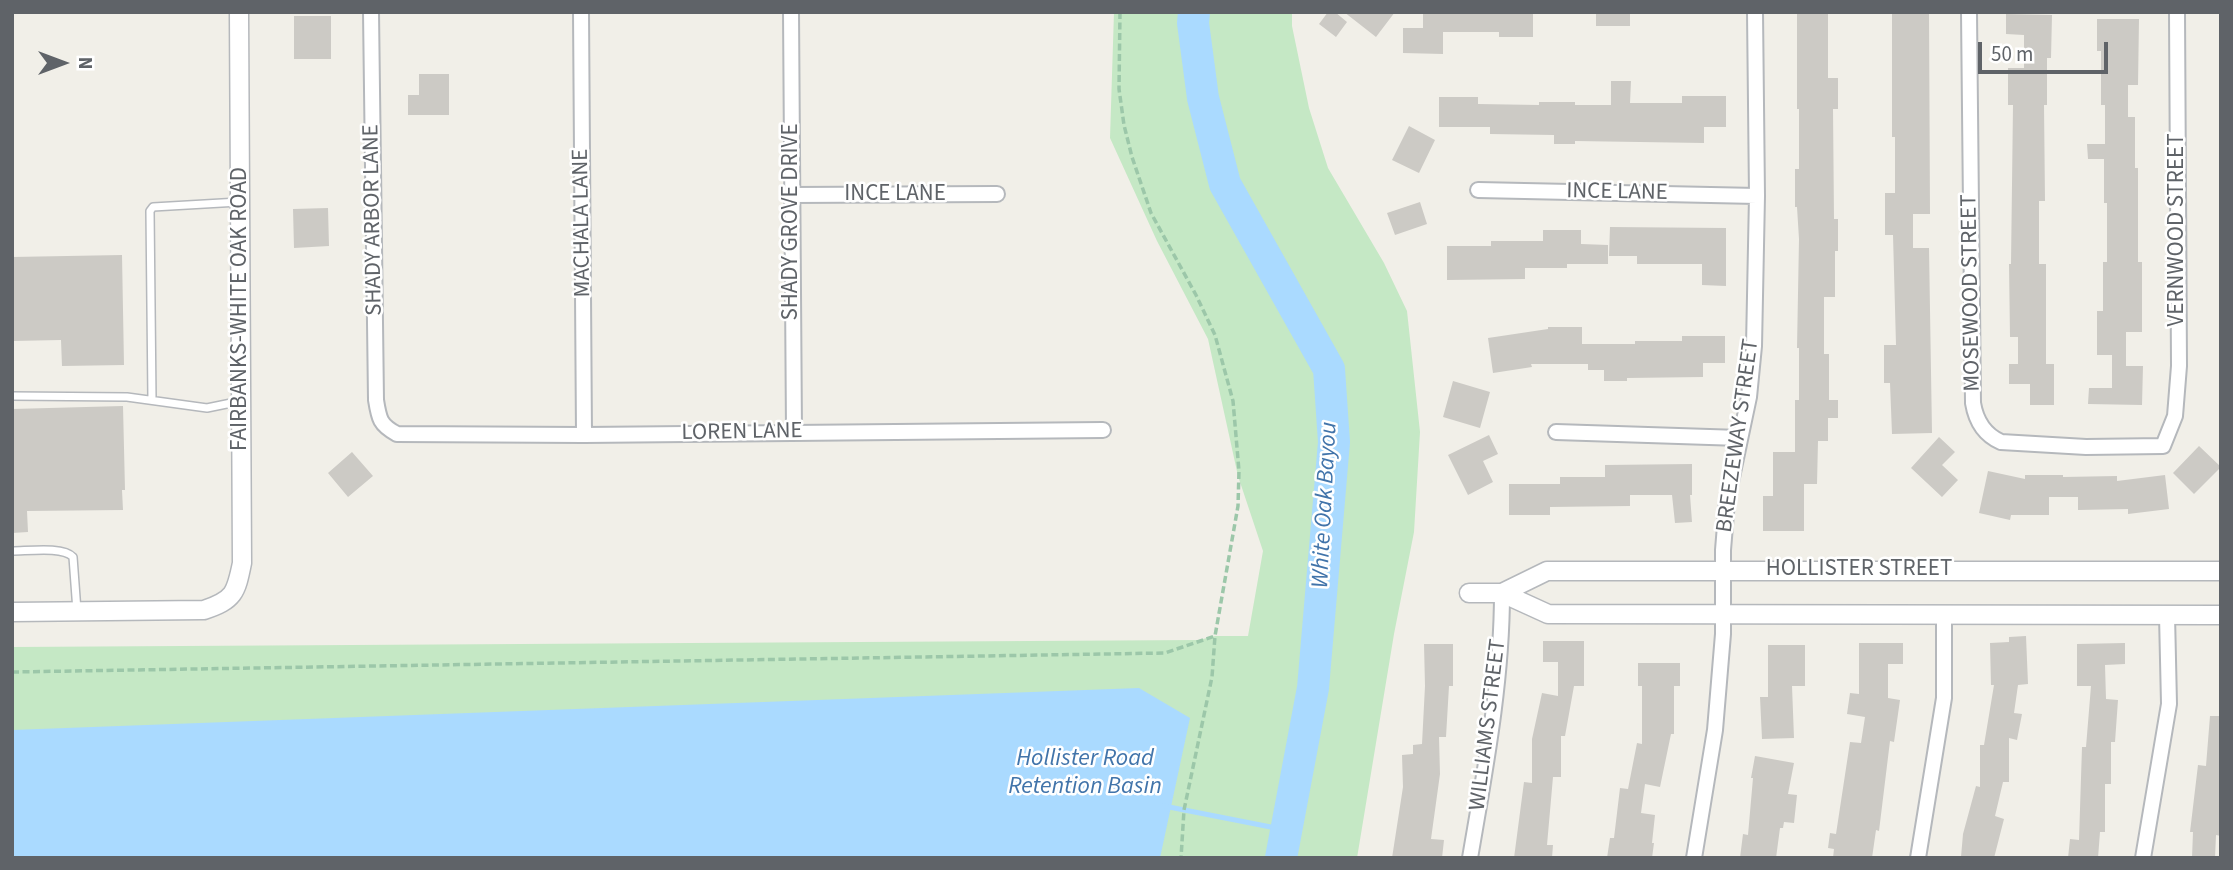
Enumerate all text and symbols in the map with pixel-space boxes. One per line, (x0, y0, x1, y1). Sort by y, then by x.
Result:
north arrow (28, 28, 98, 98)
scale bar (1981, 28, 2110, 72)
text: 50 m (1991, 39, 2033, 69)
text: N (71, 57, 98, 69)
street label: SHADY GROVE DRIVE (778, 123, 806, 321)
street label: SHADY ARBOR LANE (359, 124, 389, 316)
street label: VERNWOOD STREET (2164, 134, 2192, 326)
street label: MACHALA LANE (568, 148, 598, 298)
street label: FAIRBANKS-WHITE OAK ROAD (227, 167, 255, 451)
street label: INCE LANE (1566, 178, 1668, 208)
street label: INCE LANE (844, 181, 946, 209)
street label: MOSEWOOD STREET (1956, 194, 1988, 392)
street label: BREEZEWAY STREET (1712, 338, 1766, 534)
street label: LOREN LANE (681, 418, 803, 448)
water label: White Oak Bayou (1307, 421, 1345, 589)
street label: HOLLISTER STREET (1766, 556, 1952, 584)
street label: WILLIAMS STREET (1465, 638, 1513, 812)
water label: Hollister Road Retention Basin (1008, 746, 1162, 802)

